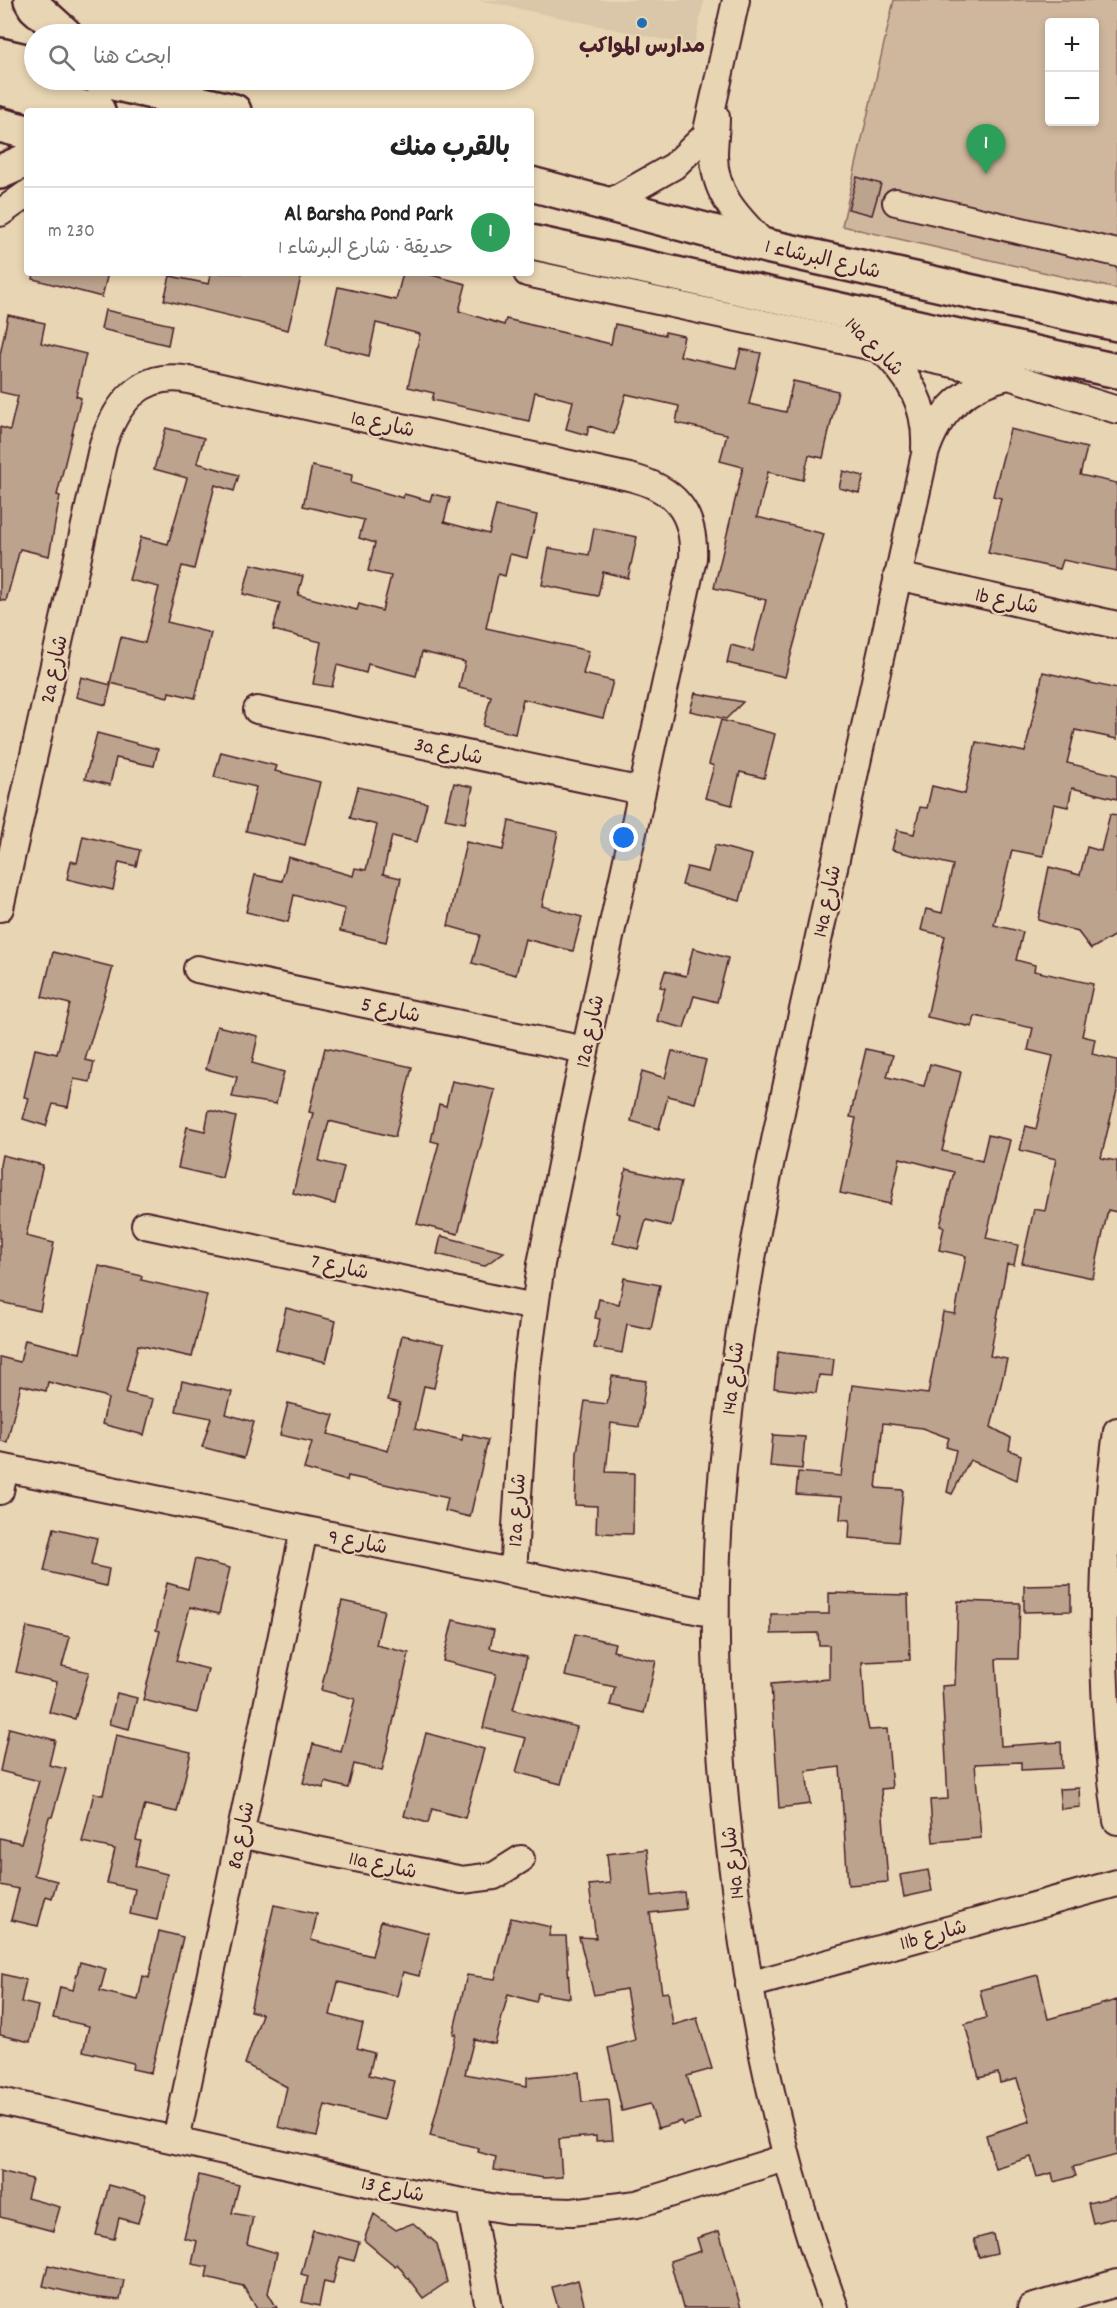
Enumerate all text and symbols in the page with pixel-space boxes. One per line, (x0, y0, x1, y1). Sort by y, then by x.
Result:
marker: مدارس المواكب (635, 16, 649, 30)
map controls (1045, 18, 1099, 126)
button: + (1045, 18, 1099, 72)
search box (24, 24, 534, 90)
place label: مدارس المواكب (579, 33, 705, 63)
icon: search (45, 41, 78, 74)
text: ابحث هنا (93, 43, 172, 74)
button: − (1045, 72, 1099, 126)
pin: 1 (966, 124, 1006, 174)
text: بالقرب منك (390, 131, 510, 168)
text: Al Barsha Pond Park (284, 200, 453, 231)
text: 230 m (48, 218, 95, 246)
text: 1 (488, 218, 493, 246)
street label: شارع البرشاء 1 (761, 233, 883, 289)
text: حديقة · شارع البرشاء 1 (278, 235, 453, 263)
street label: 14a شارع (836, 312, 909, 385)
street label: 1a شارع (348, 405, 417, 447)
street label: 1b شارع (972, 582, 1041, 624)
street label: 2a شارع (34, 633, 78, 707)
street label: 3a شارع (411, 731, 485, 775)
your location (609, 823, 638, 852)
street label: 14a شارع (807, 863, 851, 941)
street label: شارع 5 (358, 991, 423, 1033)
street label: 12a شارع (570, 992, 614, 1071)
street label: شارع 7 (308, 1248, 371, 1290)
street label: 14a شارع (716, 1340, 754, 1417)
street label: 12a شارع (502, 1472, 536, 1548)
street label: شارع 9 (325, 1524, 390, 1564)
street label: 8a شارع (221, 1799, 265, 1872)
street label: 14a شارع (716, 1824, 754, 1901)
street label: 11a شارع (345, 1845, 419, 1889)
street label: 11b شارع (897, 1914, 971, 1960)
street label: شارع 13 (358, 2170, 427, 2212)

